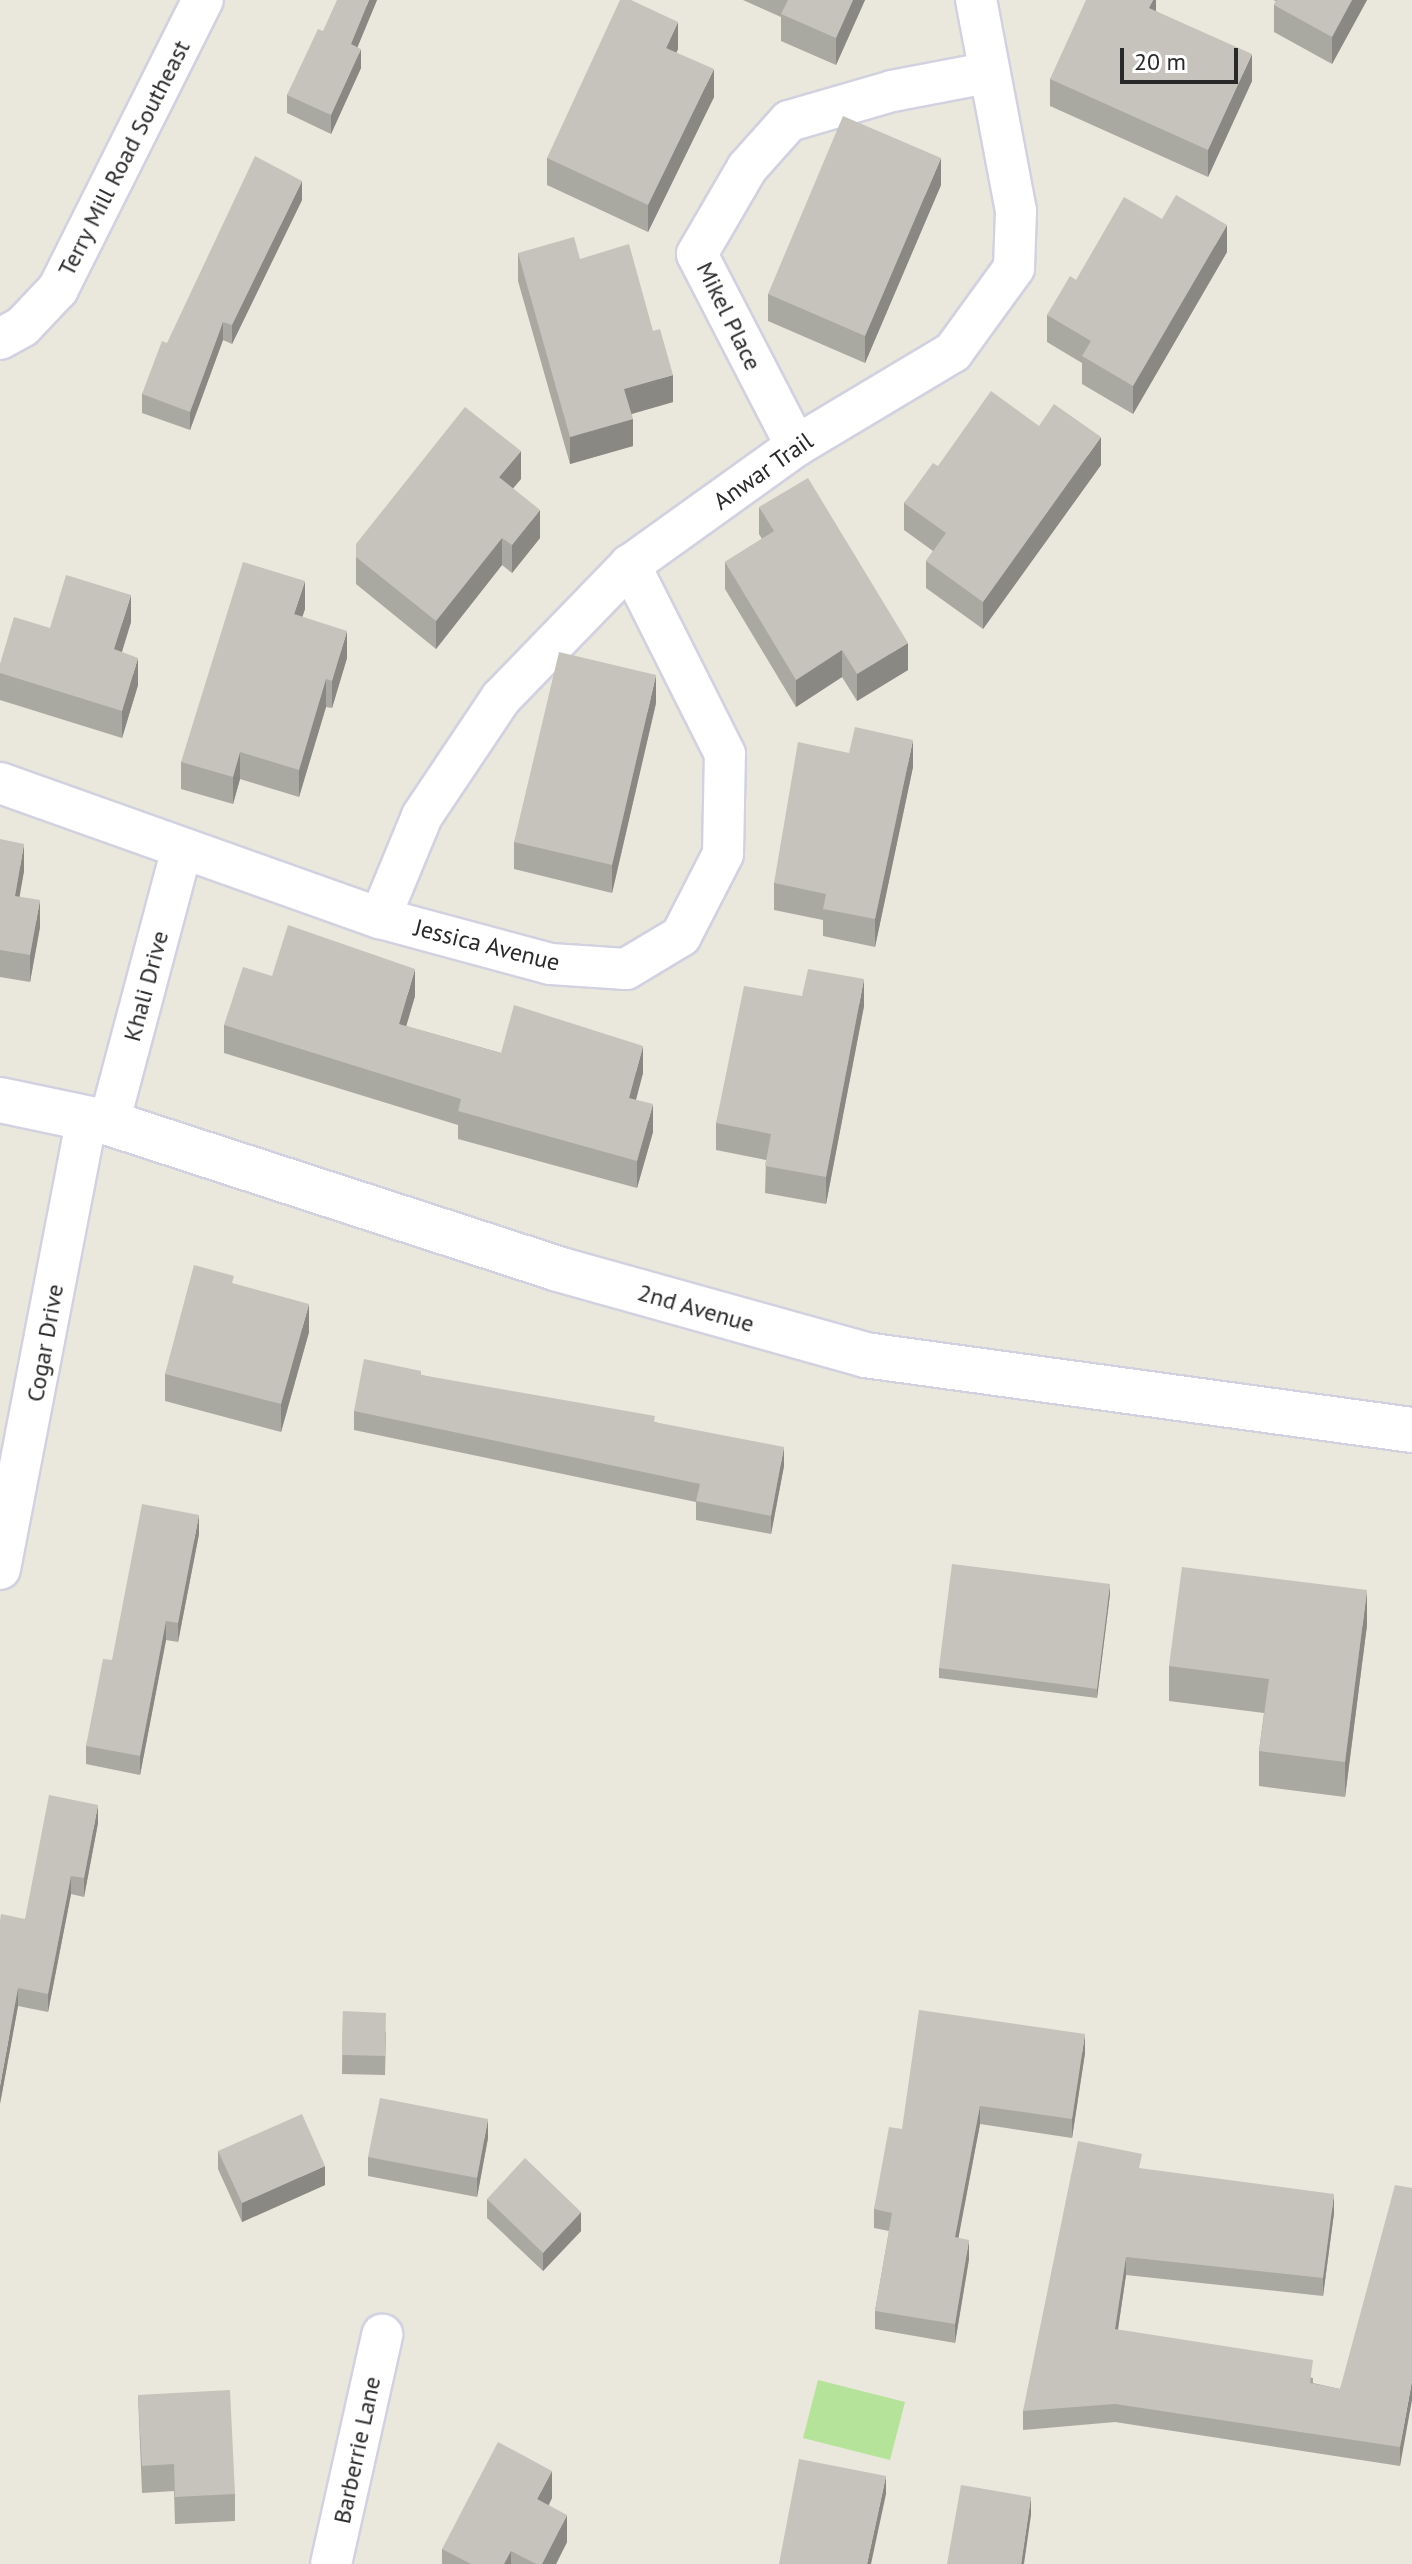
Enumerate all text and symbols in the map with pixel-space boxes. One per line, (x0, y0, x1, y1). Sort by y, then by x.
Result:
scale bar (1124, 32, 1242, 82)
street label: Terry Mill Road Southeast (52, 35, 196, 281)
text: 20 m (1134, 46, 1186, 77)
street label: Mikel Place (690, 257, 768, 375)
street label: Anwar Trail (707, 426, 819, 516)
street label: Jessica Avenue (411, 913, 563, 977)
street label: Khali Drive (117, 928, 175, 1044)
street label: 2nd Avenue (634, 1278, 758, 1338)
street label: Cogar Drive (20, 1282, 70, 1404)
street label: Barberrie Lane (327, 2374, 387, 2526)

